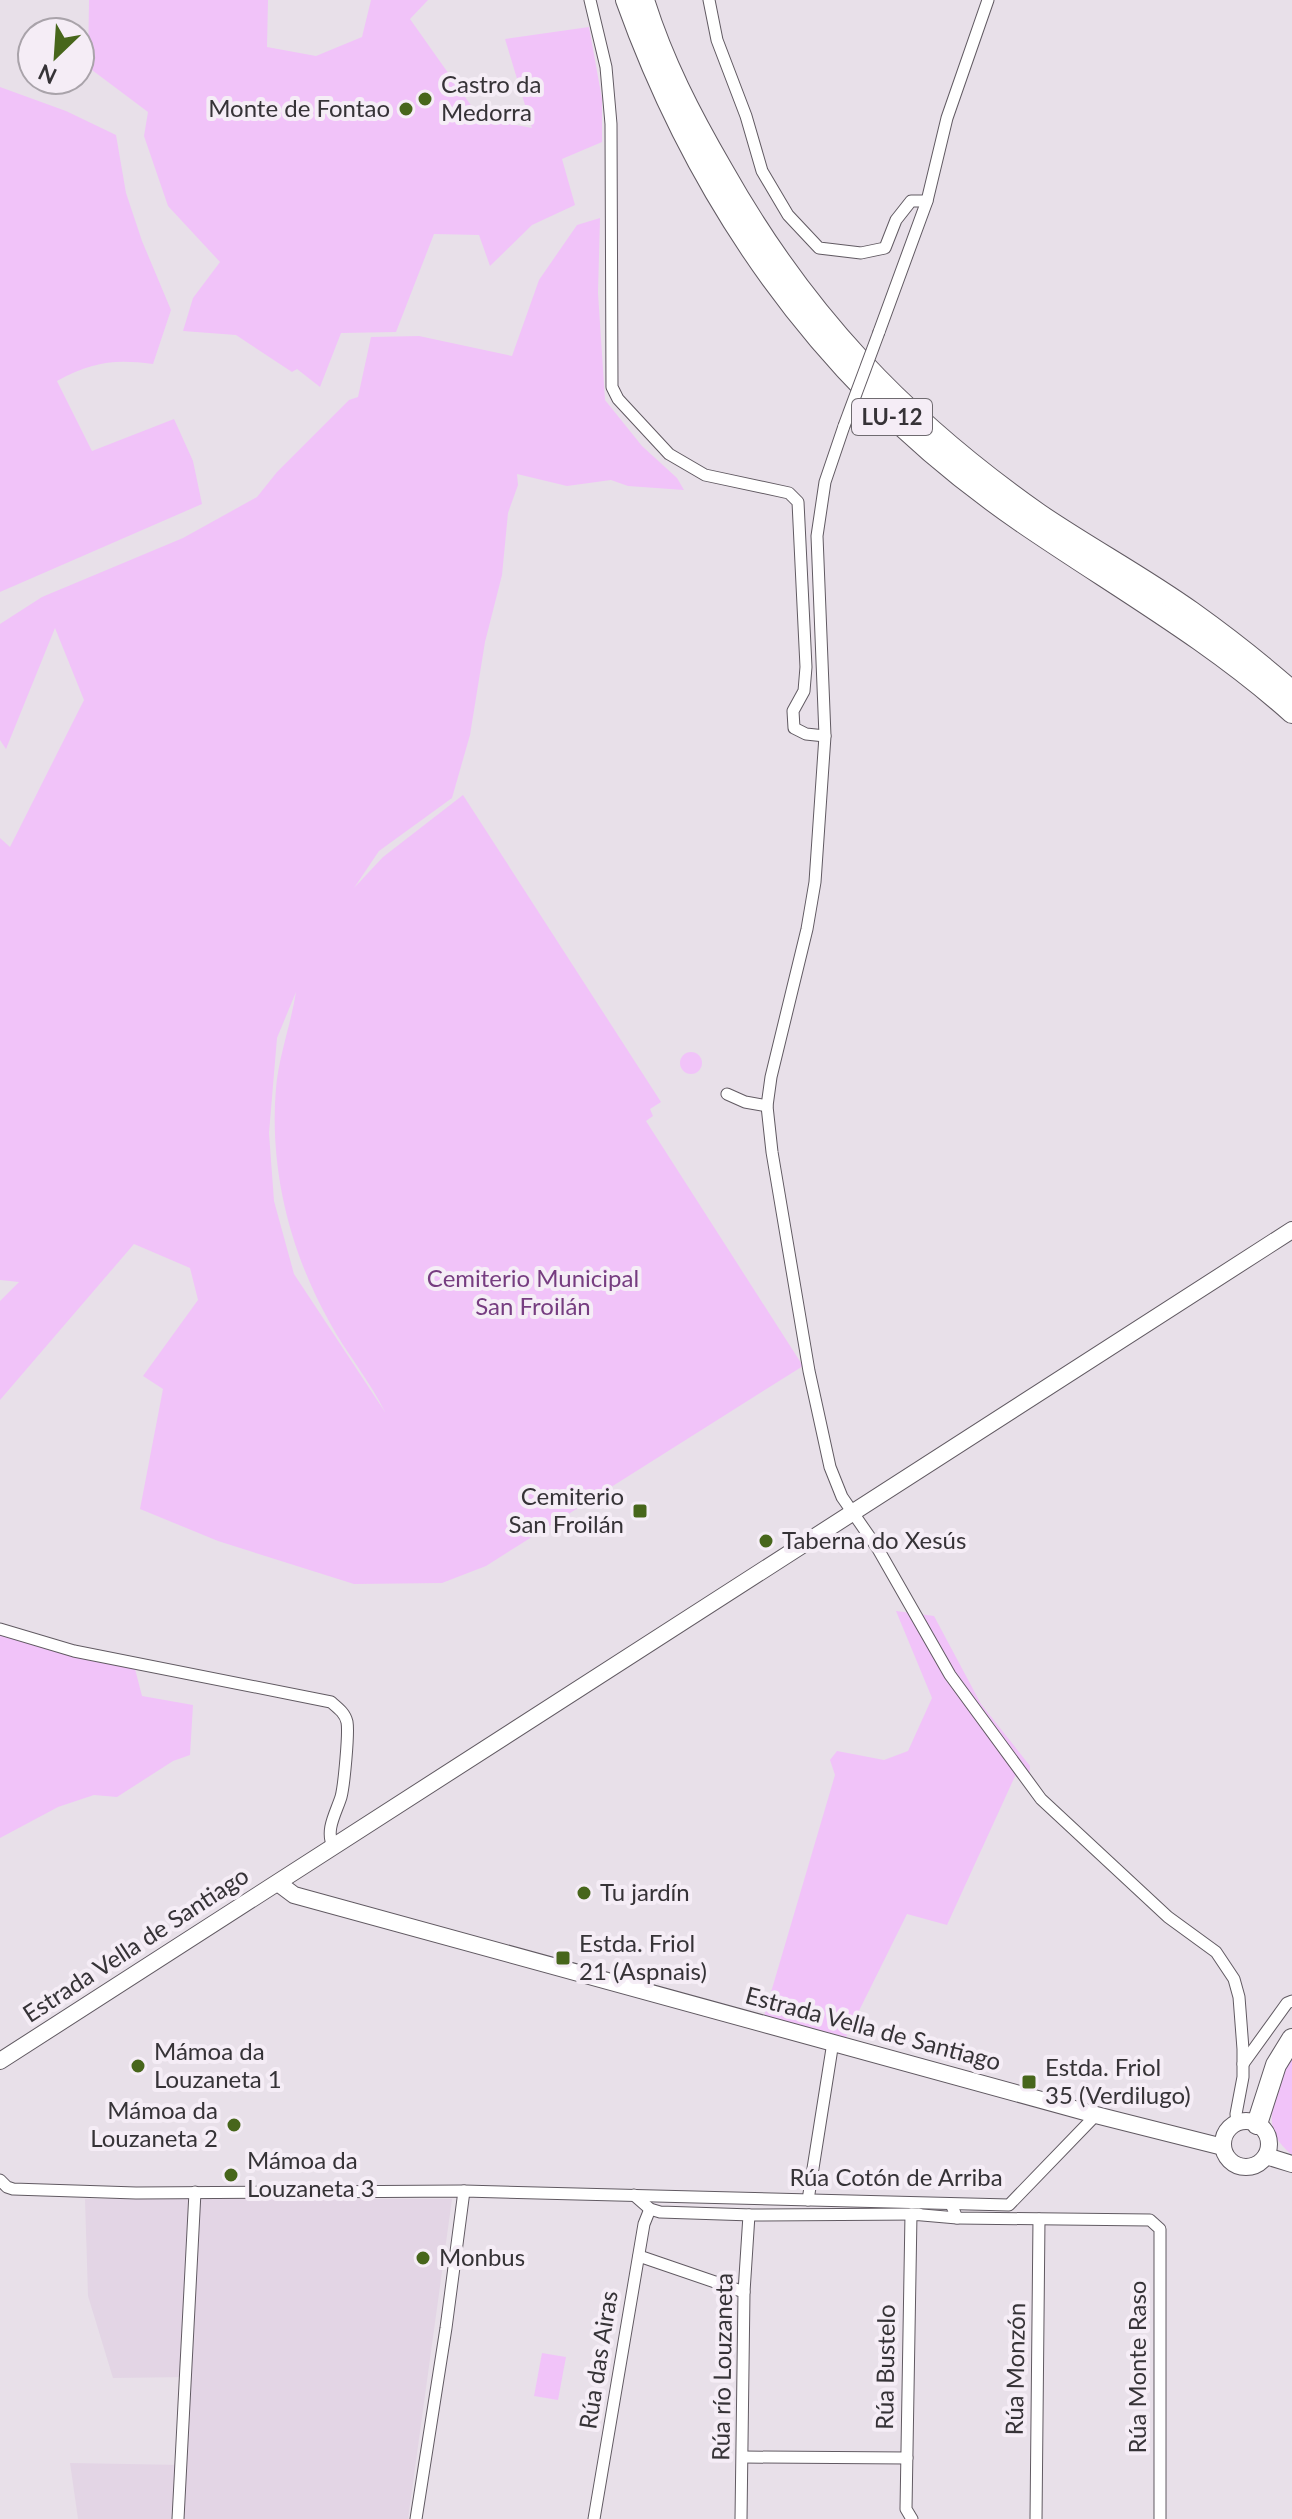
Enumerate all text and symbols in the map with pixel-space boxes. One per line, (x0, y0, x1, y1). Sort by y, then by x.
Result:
north arrow (16, 16, 96, 96)
text: N (34, 59, 61, 90)
place label: Castro da Medorra (441, 69, 541, 126)
marker: Castro da Medorra (416, 90, 434, 108)
place label: Monte de Fontao (208, 93, 390, 122)
marker: Monte de Fontao (397, 100, 415, 118)
road number: LU-12 (852, 399, 932, 435)
park label: Cemiterio Municipal San Froilán (427, 1263, 639, 1320)
place label: Cemiterio San Froilán (509, 1481, 624, 1538)
marker: Cemiterio San Froilán (631, 1502, 649, 1520)
place label: Taberna do Xesús (782, 1525, 966, 1554)
marker: Taberna do Xesús (757, 1532, 775, 1550)
street label: Estrada Vella de Santiago (17, 1860, 253, 2028)
place label: Tu jardín (600, 1877, 690, 1906)
marker: Tu jardín (575, 1884, 593, 1902)
place label: Estda. Friol 21 (Aspnais) (579, 1928, 707, 1985)
marker: Estda. Friol 21 (Aspnais) (554, 1949, 572, 1967)
street label: Estrada Vella de Santiago (743, 1979, 1004, 2076)
place label: Mámoa da Louzaneta 1 (154, 2036, 282, 2093)
place label: Estda. Friol 35 (Verdilugo) (1045, 2052, 1191, 2109)
marker: Mámoa da Louzaneta 1 (129, 2057, 147, 2075)
marker: Estda. Friol 35 (Verdilugo) (1020, 2073, 1038, 2091)
place label: Mámoa da Louzaneta 2 (90, 2095, 218, 2152)
marker: Mámoa da Louzaneta 2 (225, 2116, 243, 2134)
place label: Mámoa da Louzaneta 3 (247, 2145, 375, 2202)
street label: Rúa Cotón de Arriba (789, 2162, 1003, 2191)
marker: Mámoa da Louzaneta 3 (222, 2166, 240, 2184)
place label: Monbus (439, 2242, 525, 2271)
marker: Monbus (414, 2249, 432, 2267)
street label: Rúa río Louzaneta (705, 2273, 738, 2461)
street label: Rúa Monte Raso (1122, 2281, 1151, 2453)
street label: Rúa das Airas (572, 2288, 623, 2431)
street label: Rúa Monzón (999, 2302, 1030, 2435)
street label: Rúa Bustelo (869, 2304, 900, 2430)

